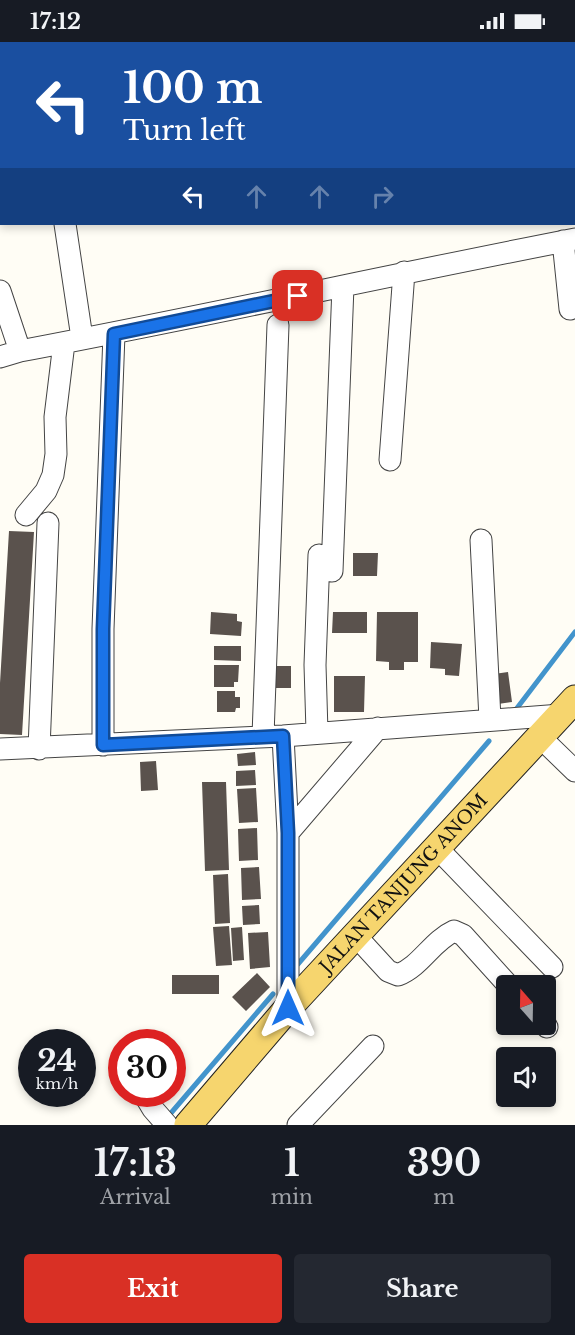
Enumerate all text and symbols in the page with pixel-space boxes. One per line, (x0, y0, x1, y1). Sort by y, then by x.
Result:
text: 17:12 (30, 8, 81, 35)
text: 100 m (123, 62, 262, 114)
icon: left (24, 66, 102, 144)
text: Turn left (123, 114, 246, 147)
icon: left (177, 180, 210, 213)
icon: ahead (240, 180, 273, 213)
icon: ahead (303, 180, 336, 213)
icon: right (366, 180, 399, 213)
pin (272, 270, 323, 321)
icon: arrive (281, 279, 314, 312)
street label: JALAN TANJUNG ANOM (314, 789, 492, 979)
north arrow (496, 975, 556, 1035)
map controls (496, 975, 556, 1107)
position arrow (256, 976, 320, 1040)
speed limit sign: 30 (108, 1029, 186, 1107)
text: 24 (37, 1042, 77, 1079)
button: sound (496, 1047, 556, 1107)
text: km/h (36, 1074, 78, 1093)
text: 17:13 (94, 1141, 177, 1186)
text: 1 (284, 1141, 300, 1186)
text: 390 (407, 1141, 481, 1186)
text: Arrival (100, 1185, 171, 1209)
text: min (271, 1185, 313, 1209)
text: m (433, 1185, 455, 1209)
button: Exit (24, 1254, 282, 1323)
button: Share (294, 1254, 551, 1323)

